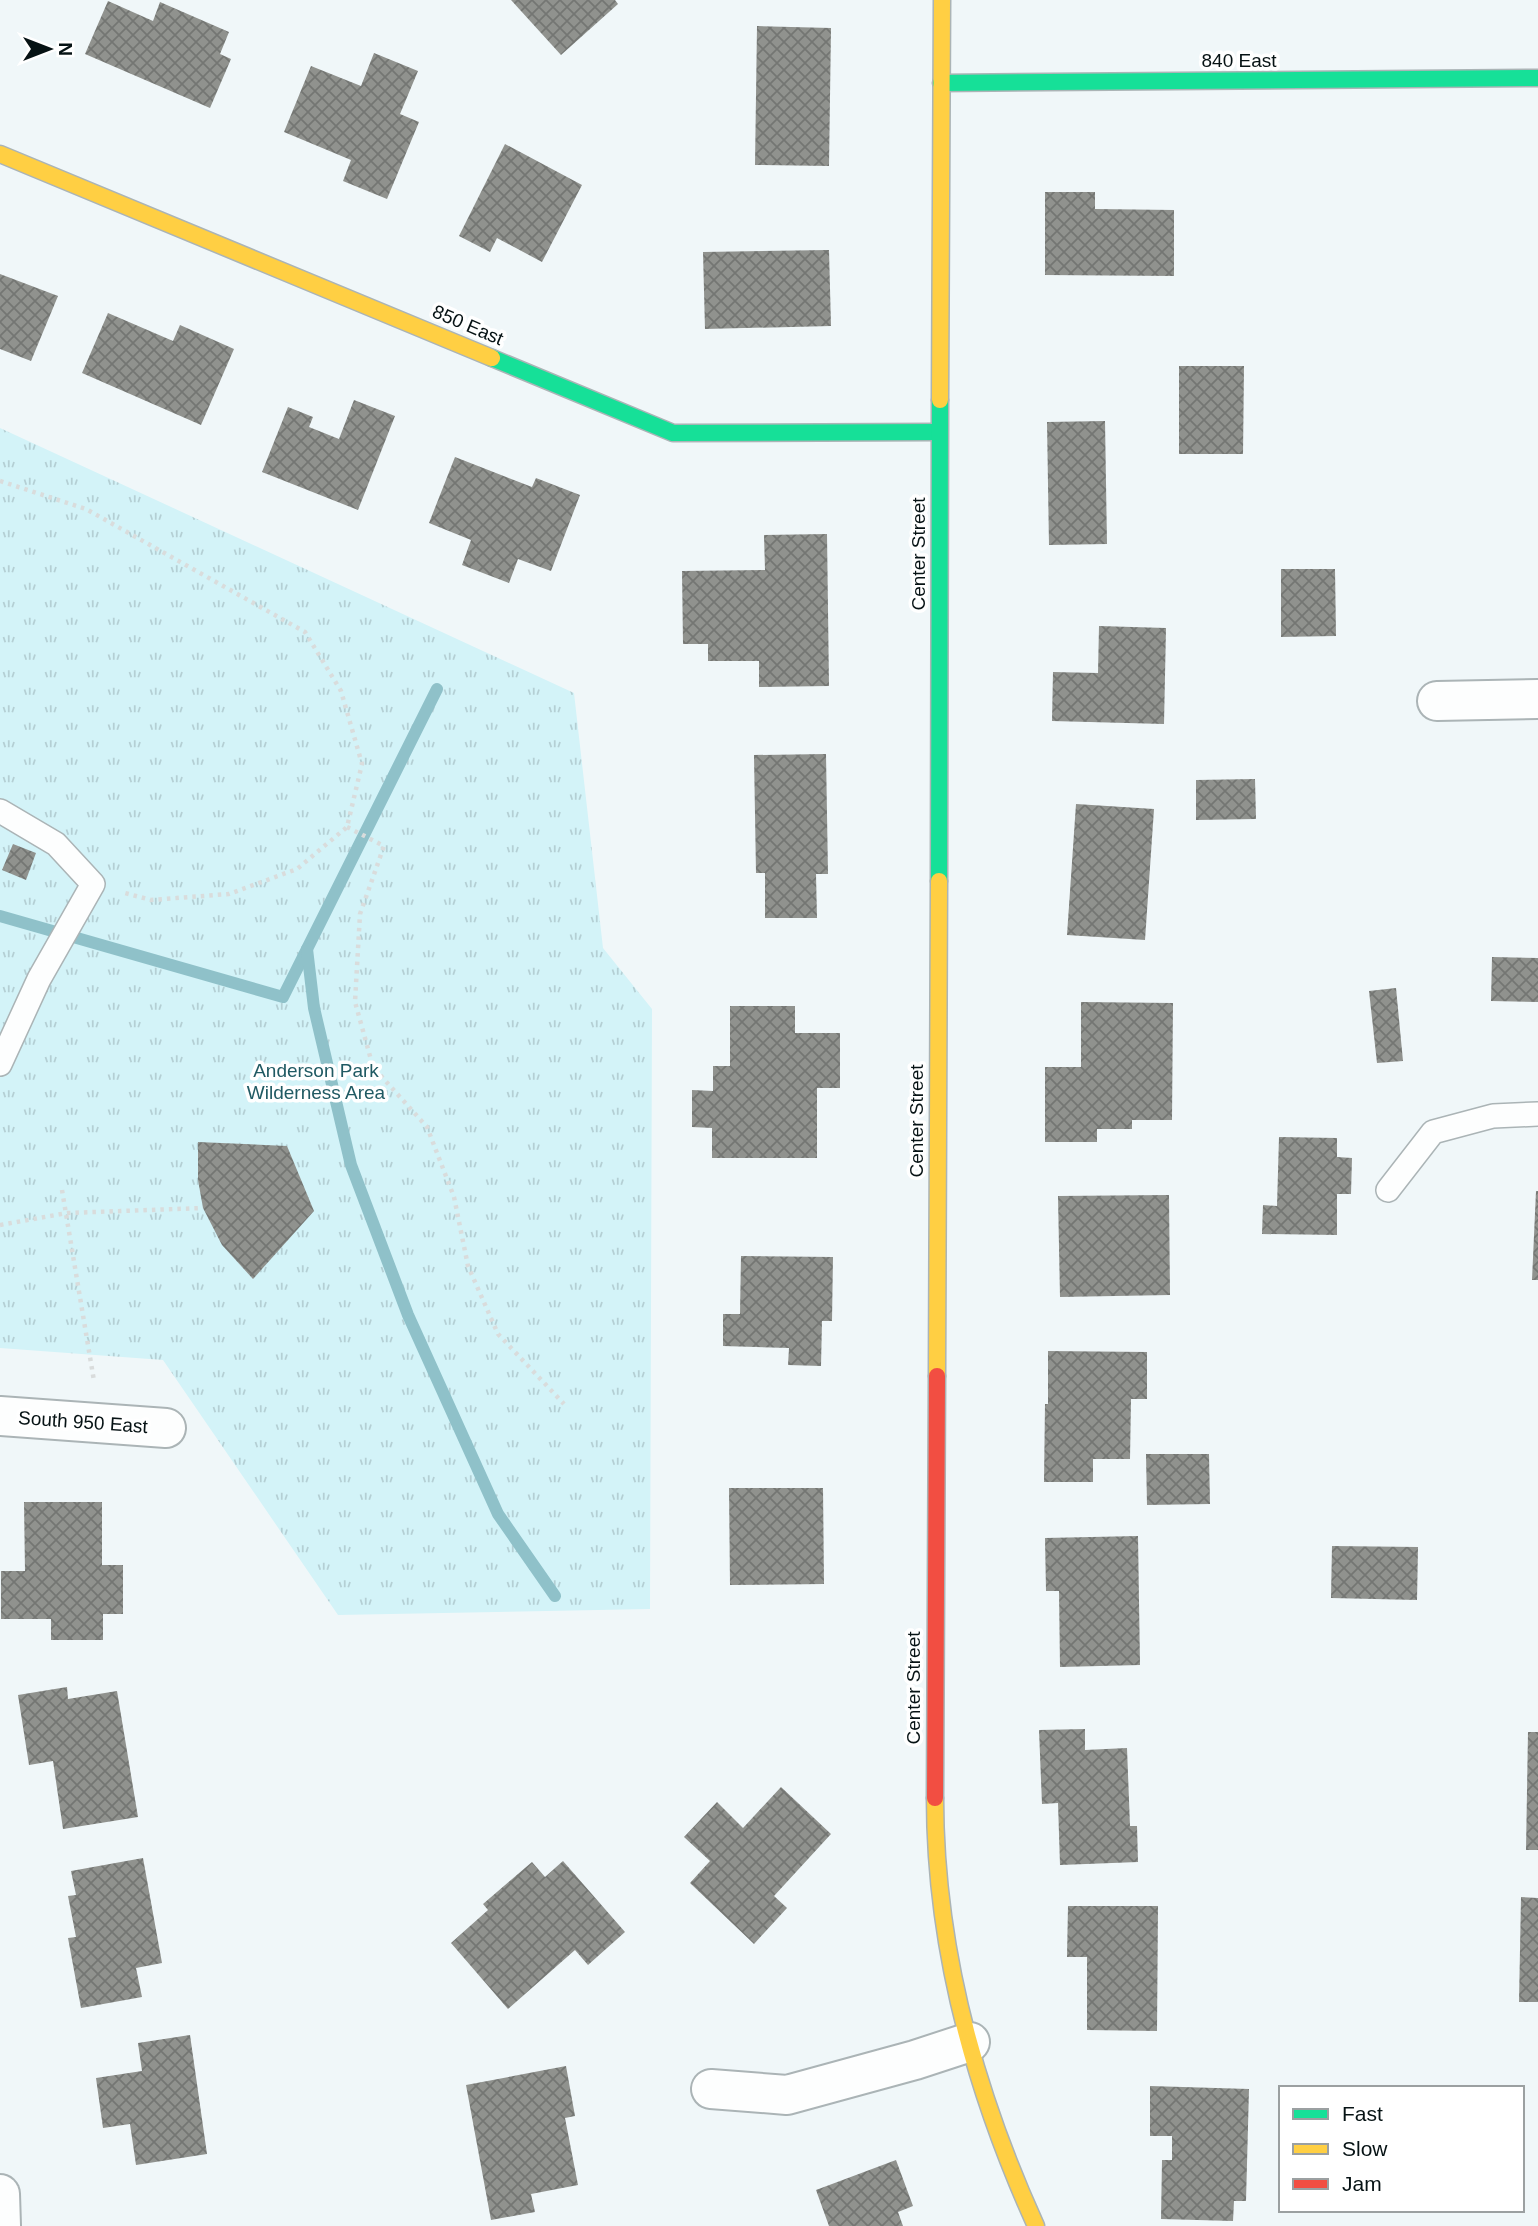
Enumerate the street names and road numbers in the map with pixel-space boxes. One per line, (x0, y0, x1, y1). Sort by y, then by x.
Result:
street label: 840 East (1202, 50, 1277, 71)
street label: 850 East (429, 301, 507, 350)
street label: Center Street (908, 497, 929, 611)
street label: Center Street (906, 1064, 927, 1178)
street label: South 950 East (17, 1407, 149, 1437)
street label: Center Street (903, 1631, 924, 1745)

